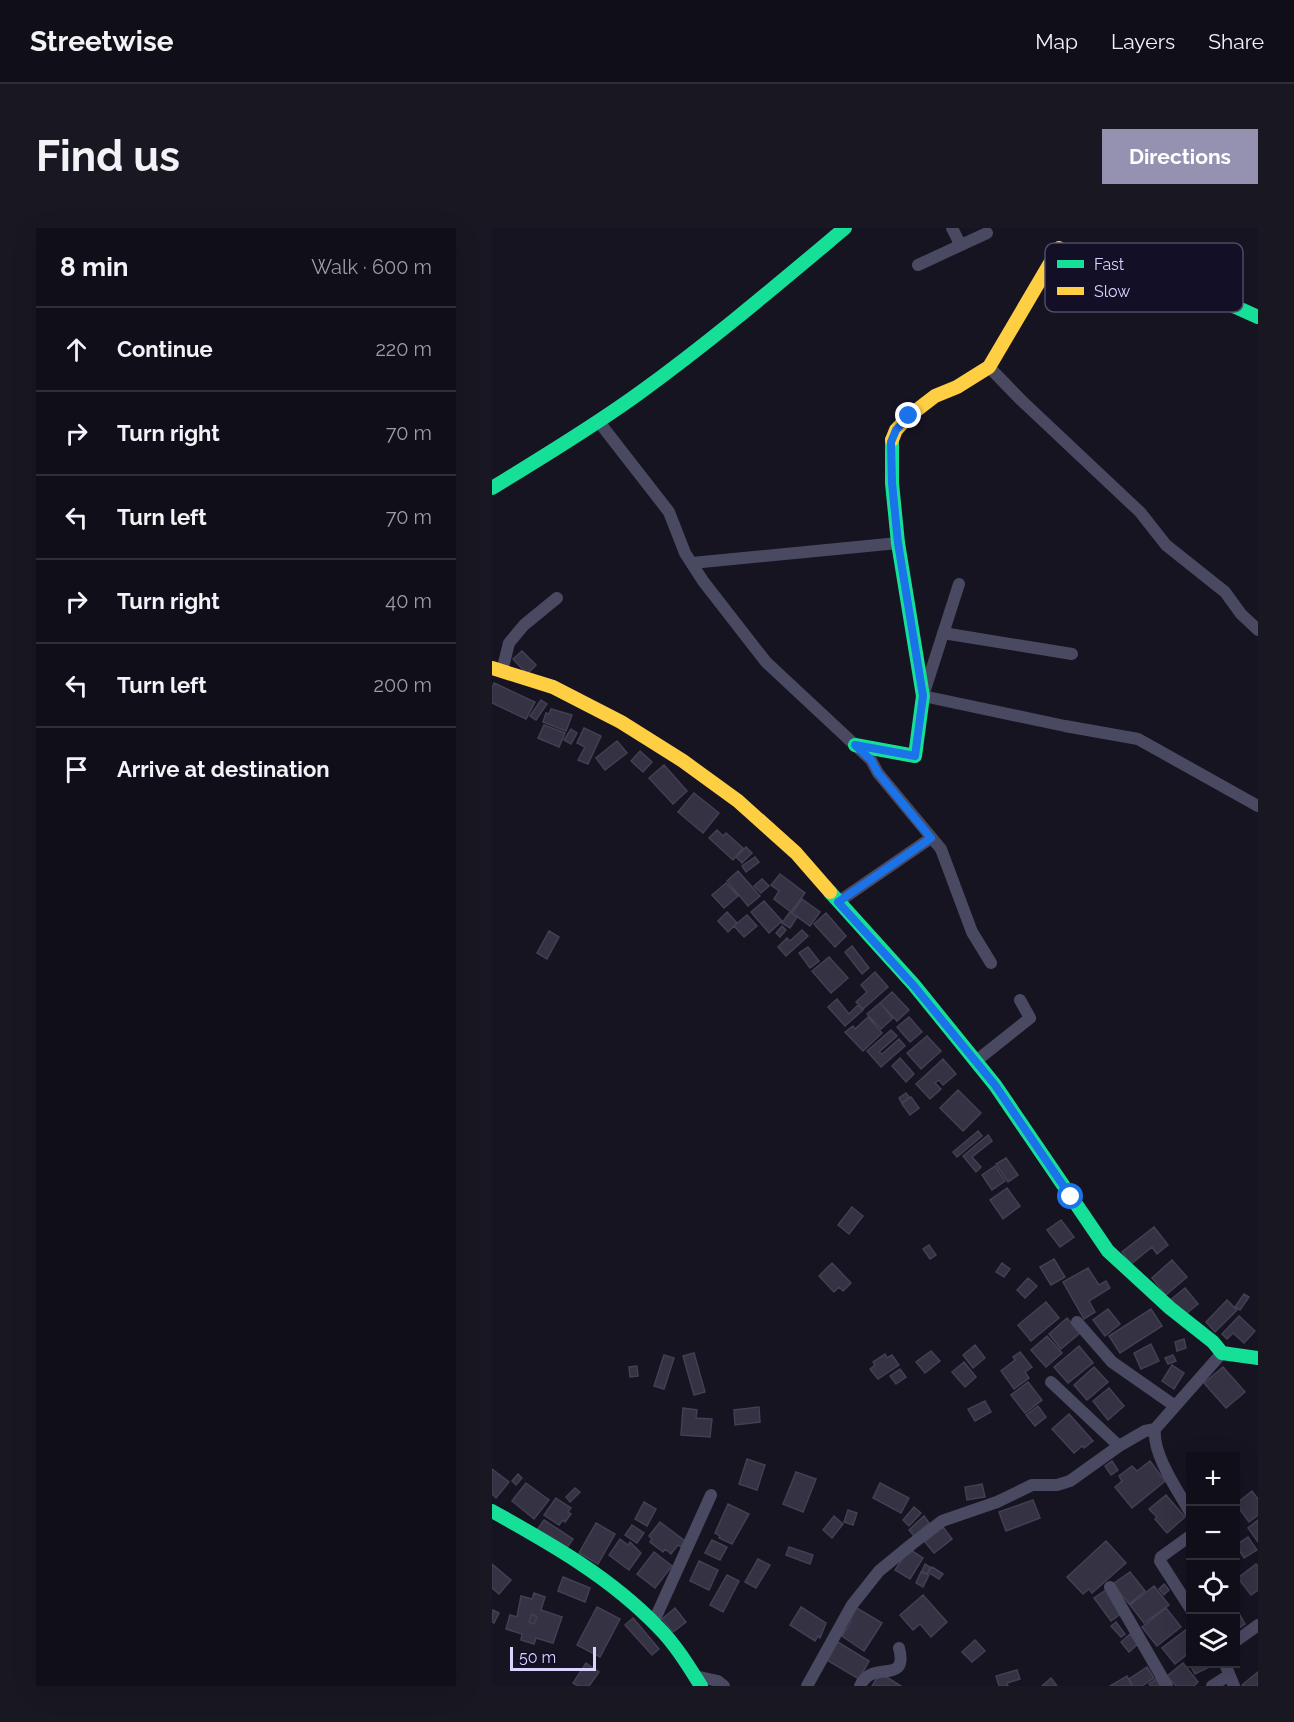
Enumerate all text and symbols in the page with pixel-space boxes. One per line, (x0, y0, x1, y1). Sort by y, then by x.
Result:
text: Streetwise (30, 25, 174, 58)
text: Map (1035, 29, 1078, 54)
text: Layers (1111, 29, 1175, 54)
text: Share (1208, 29, 1264, 54)
button: Directions (1102, 129, 1258, 184)
text: Find us (36, 132, 180, 181)
legend (1045, 243, 1243, 312)
text: 8 min (60, 252, 128, 282)
text: Walk · 600 m (311, 255, 432, 279)
text: Fast (1094, 255, 1125, 274)
text: Slow (1094, 282, 1130, 301)
icon: ahead (60, 333, 93, 366)
text: Continue (117, 336, 213, 362)
text: 220 m (375, 337, 432, 361)
route end (895, 402, 921, 428)
icon: right (60, 417, 93, 450)
text: Turn right (117, 420, 220, 446)
text: 70 m (386, 421, 432, 445)
icon: left (60, 501, 93, 534)
text: Turn left (117, 504, 207, 530)
text: 70 m (386, 505, 432, 529)
icon: right (60, 585, 93, 618)
text: Turn right (117, 588, 220, 614)
text: 40 m (385, 589, 432, 613)
icon: left (60, 669, 93, 702)
text: Turn left (117, 672, 207, 698)
text: 200 m (374, 673, 432, 697)
icon: arrive (60, 753, 93, 786)
text: Arrive at destination (117, 756, 330, 782)
route start (1057, 1183, 1083, 1209)
map controls (1186, 1452, 1240, 1668)
button: + (1186, 1452, 1240, 1506)
button: − (1186, 1506, 1240, 1560)
button: locate (1186, 1560, 1240, 1614)
button: layers (1186, 1614, 1240, 1668)
scale bar (510, 1644, 596, 1672)
text: 50 m (519, 1648, 556, 1667)

